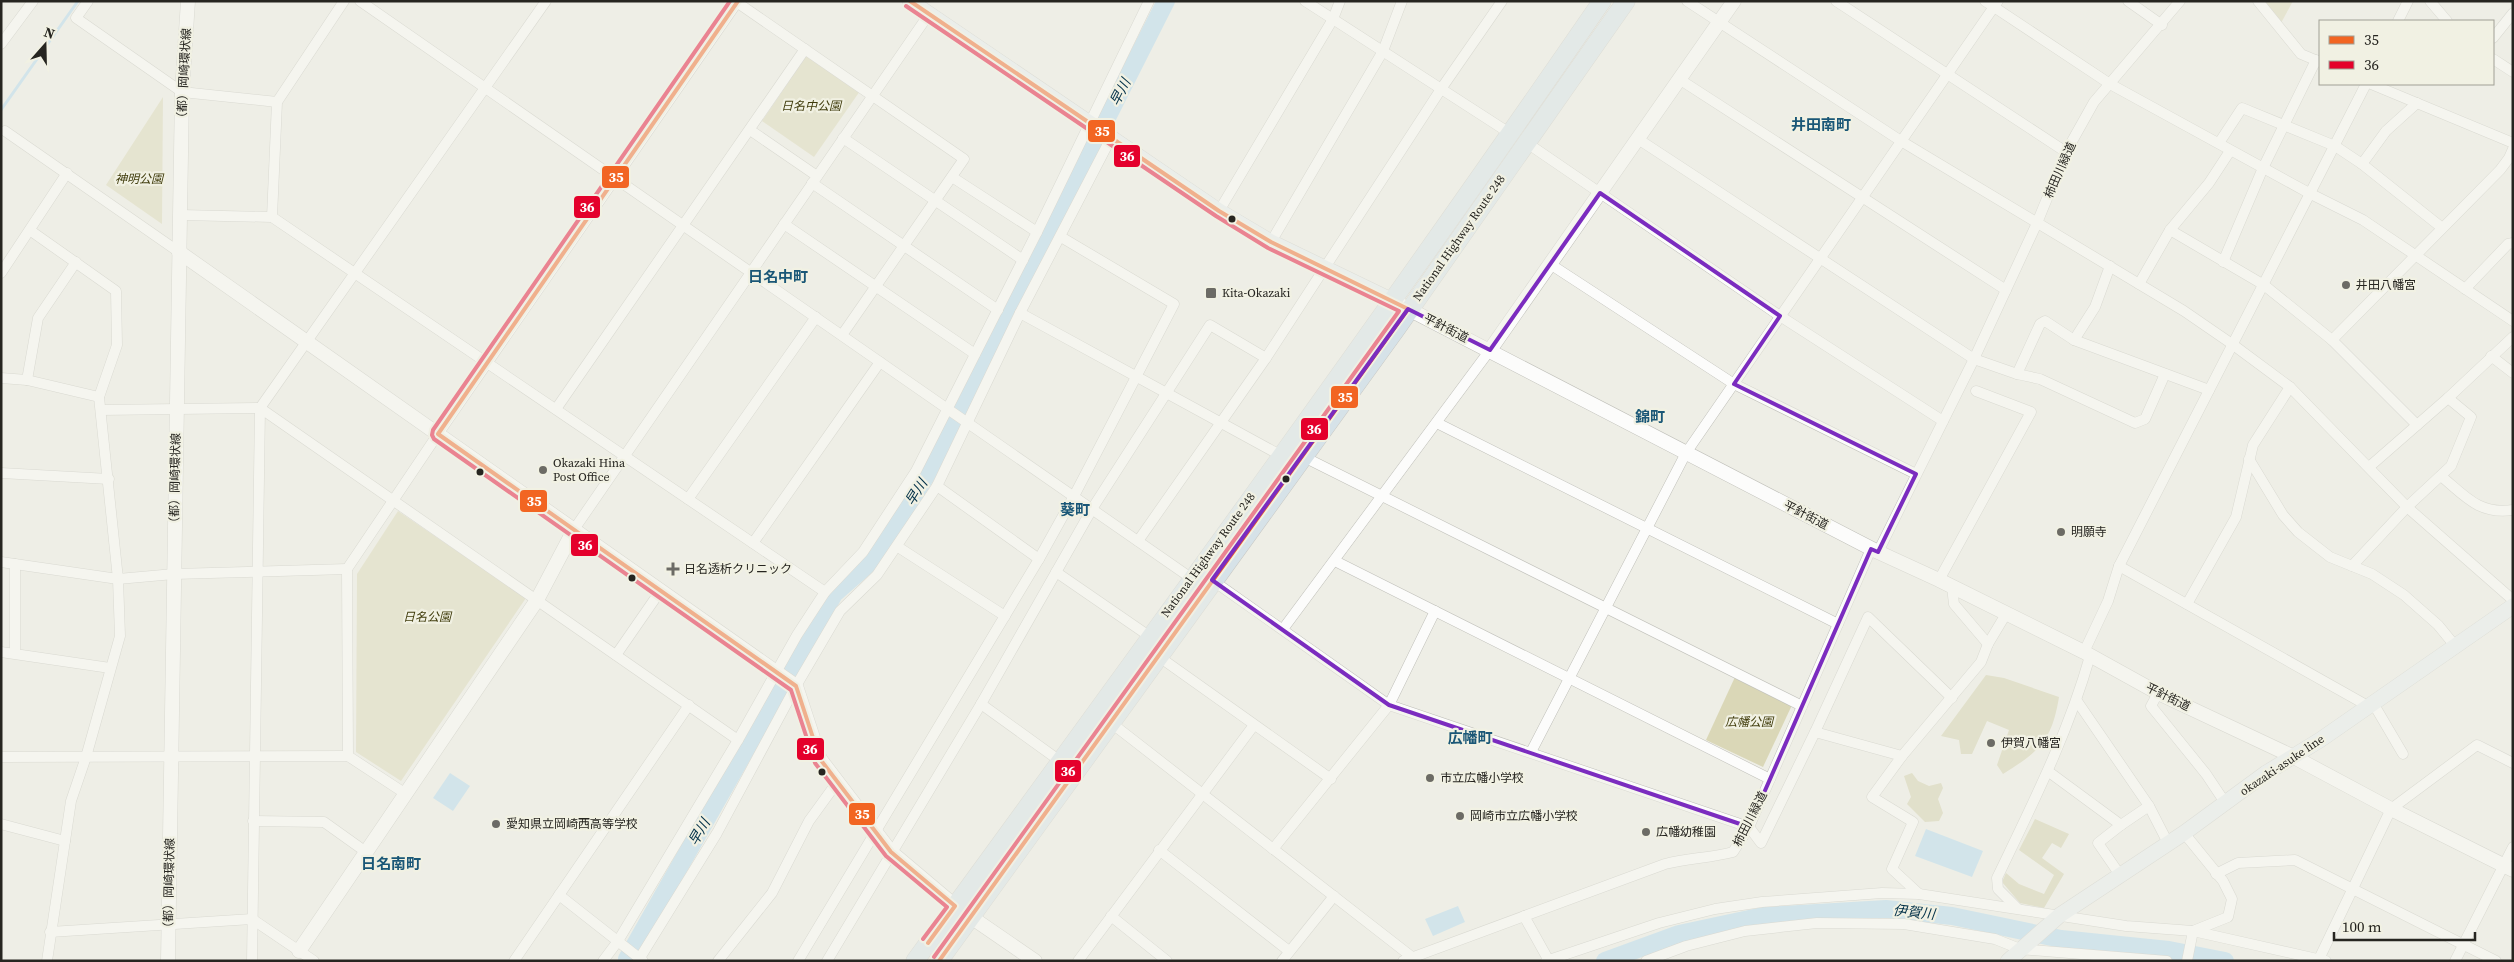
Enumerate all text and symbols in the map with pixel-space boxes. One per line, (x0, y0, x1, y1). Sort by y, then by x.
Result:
north arrow (20, 20, 70, 70)
legend (2319, 20, 2494, 85)
text: N (41, 22, 58, 44)
street label: （都）岡崎環状線 (173, 28, 195, 124)
text: 35 (2364, 29, 2379, 50)
text: 36 (2364, 54, 2379, 75)
water label: 早川 (1105, 73, 1136, 109)
park label: 日名中公園 (781, 98, 843, 114)
district label: 井田南町 (1791, 114, 1851, 135)
line badge: 35 (1087, 119, 1116, 143)
text: 35 (1094, 121, 1110, 141)
street label: 柿田川緑道 (2040, 139, 2080, 201)
line badge: 36 (1113, 144, 1141, 168)
text: 36 (1119, 146, 1135, 166)
line badge: 35 (601, 165, 630, 189)
text: 35 (608, 167, 624, 187)
park label: 神明公園 (115, 171, 165, 187)
street label: National Highway Route 248 (1409, 172, 1509, 304)
line badge: 36 (573, 195, 601, 219)
text: 36 (579, 197, 595, 217)
unlabelled marker (1227, 214, 1237, 224)
district label: 日名中町 (748, 266, 808, 287)
place label: 井田八幡宮 (2356, 277, 2416, 293)
marker: 井田八幡宮 (2340, 279, 2352, 291)
place label: Kita-Okazaki (1222, 285, 1291, 301)
marker: Kita-Okazaki (1204, 286, 1218, 300)
street label: 平針街道 (1421, 310, 1471, 346)
line badge: 35 (1330, 385, 1359, 409)
text: 35 (1337, 387, 1353, 407)
district label: 錦町 (1635, 406, 1665, 427)
line badge: 36 (1300, 417, 1329, 441)
text: 36 (1306, 419, 1322, 439)
street label: （都）岡崎環状線 (166, 433, 184, 529)
place label: Okazaki Hina Post Office (553, 455, 626, 485)
marker: Okazaki Hina Post Office (537, 464, 549, 476)
unlabelled marker (475, 467, 485, 477)
water label: 早川 (900, 473, 933, 509)
unlabelled marker (1281, 474, 1291, 484)
line badge: 35 (519, 489, 548, 513)
street label: National Highway Route 248 (1157, 489, 1259, 621)
text: 35 (526, 491, 542, 511)
street label: 平針街道 (1781, 497, 1831, 533)
district label: 葵町 (1060, 499, 1090, 520)
place label: 明願寺 (2071, 524, 2107, 540)
marker: 明願寺 (2055, 526, 2067, 538)
line badge: 36 (570, 533, 599, 557)
text: 36 (577, 535, 593, 555)
place label: 日名透析クリニック (684, 561, 792, 577)
marker: 日名透析クリニック (666, 562, 680, 576)
unlabelled marker (627, 573, 637, 583)
park label: 日名公園 (403, 609, 453, 625)
street label: 平針街道 (2143, 679, 2193, 715)
park label: 広幡公園 (1725, 714, 1775, 730)
district label: 広幡町 (1447, 727, 1493, 748)
street label: okazaki-asuke line (2237, 731, 2327, 799)
place label: 伊賀八幡宮 (2001, 735, 2061, 751)
line badge: 36 (796, 737, 825, 761)
marker: 伊賀八幡宮 (1985, 737, 1997, 749)
text: 36 (802, 739, 818, 759)
line badge: 36 (1054, 759, 1082, 783)
text: 36 (1060, 761, 1076, 781)
unlabelled marker (817, 767, 827, 777)
place label: 市立広幡小学校 (1440, 770, 1524, 786)
marker: 市立広幡小学校 (1424, 772, 1436, 784)
street label: 柿田川緑道 (1729, 789, 1771, 849)
line badge: 35 (848, 802, 876, 826)
text: 35 (854, 804, 870, 824)
place label: 岡崎市立広幡小学校 (1470, 808, 1578, 824)
marker: 岡崎市立広幡小学校 (1454, 810, 1466, 822)
water label: 早川 (683, 813, 716, 849)
place label: 愛知県立岡崎西高等学校 (506, 816, 638, 832)
marker: 愛知県立岡崎西高等学校 (490, 818, 502, 830)
place label: 広幡幼稚園 (1656, 824, 1716, 840)
marker: 広幡幼稚園 (1640, 826, 1652, 838)
street label: （都）岡崎環状線 (160, 838, 178, 934)
district label: 日名南町 (361, 853, 421, 874)
water label: 伊賀川 (1892, 900, 1938, 924)
scale bar (2334, 910, 2475, 942)
text: 100 m (2342, 916, 2382, 937)

